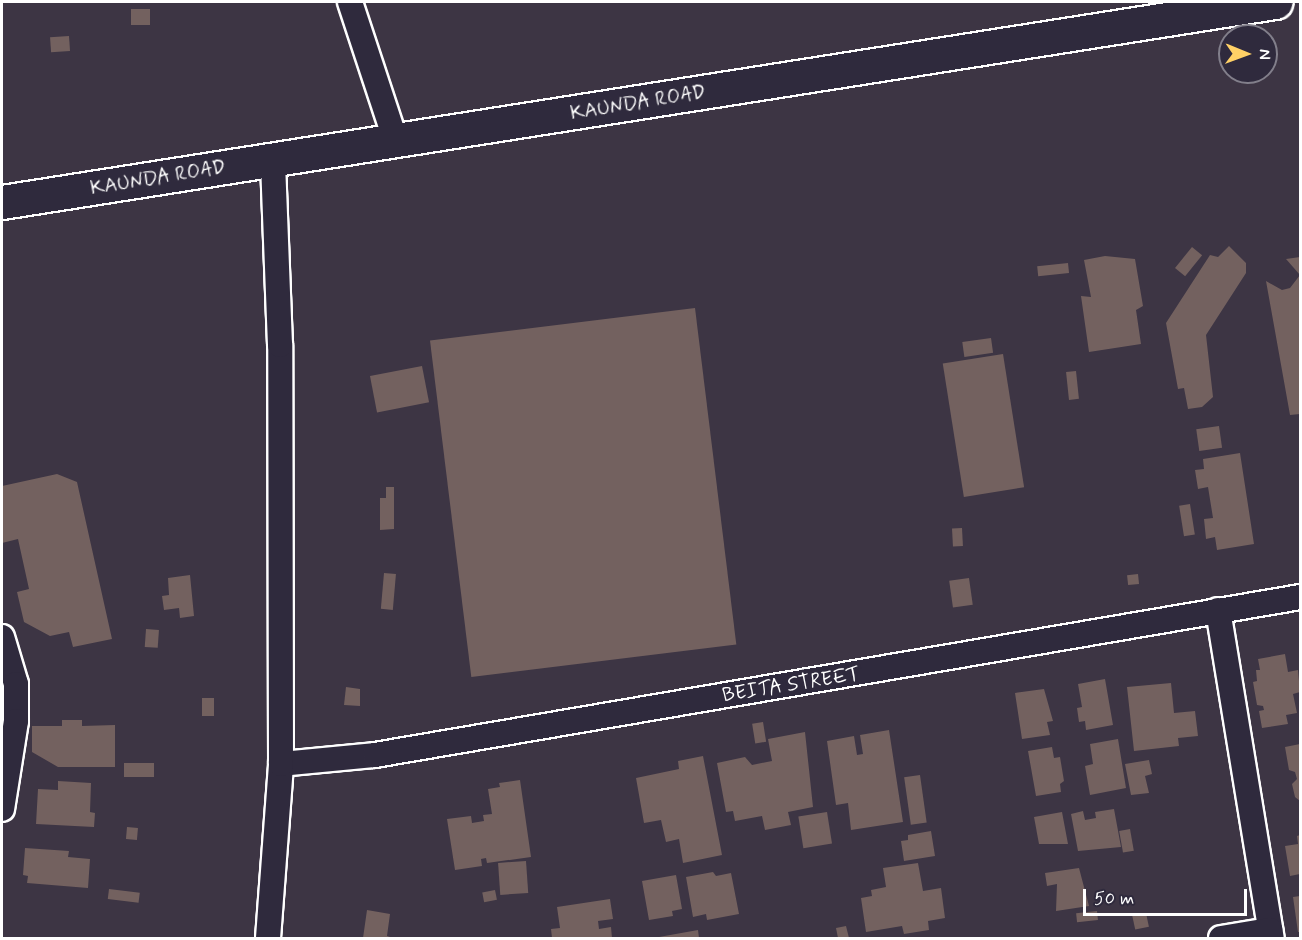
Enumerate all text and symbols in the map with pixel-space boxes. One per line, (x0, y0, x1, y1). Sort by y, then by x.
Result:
north arrow (1218, 24, 1278, 84)
text: N (1254, 49, 1275, 60)
street label: KAUNDA ROAD (569, 80, 707, 126)
street label: KAUNDA ROAD (89, 155, 227, 201)
street label: BEITA STREET (719, 662, 863, 708)
scale bar (1086, 877, 1250, 915)
text: 50 m (1094, 887, 1134, 911)

